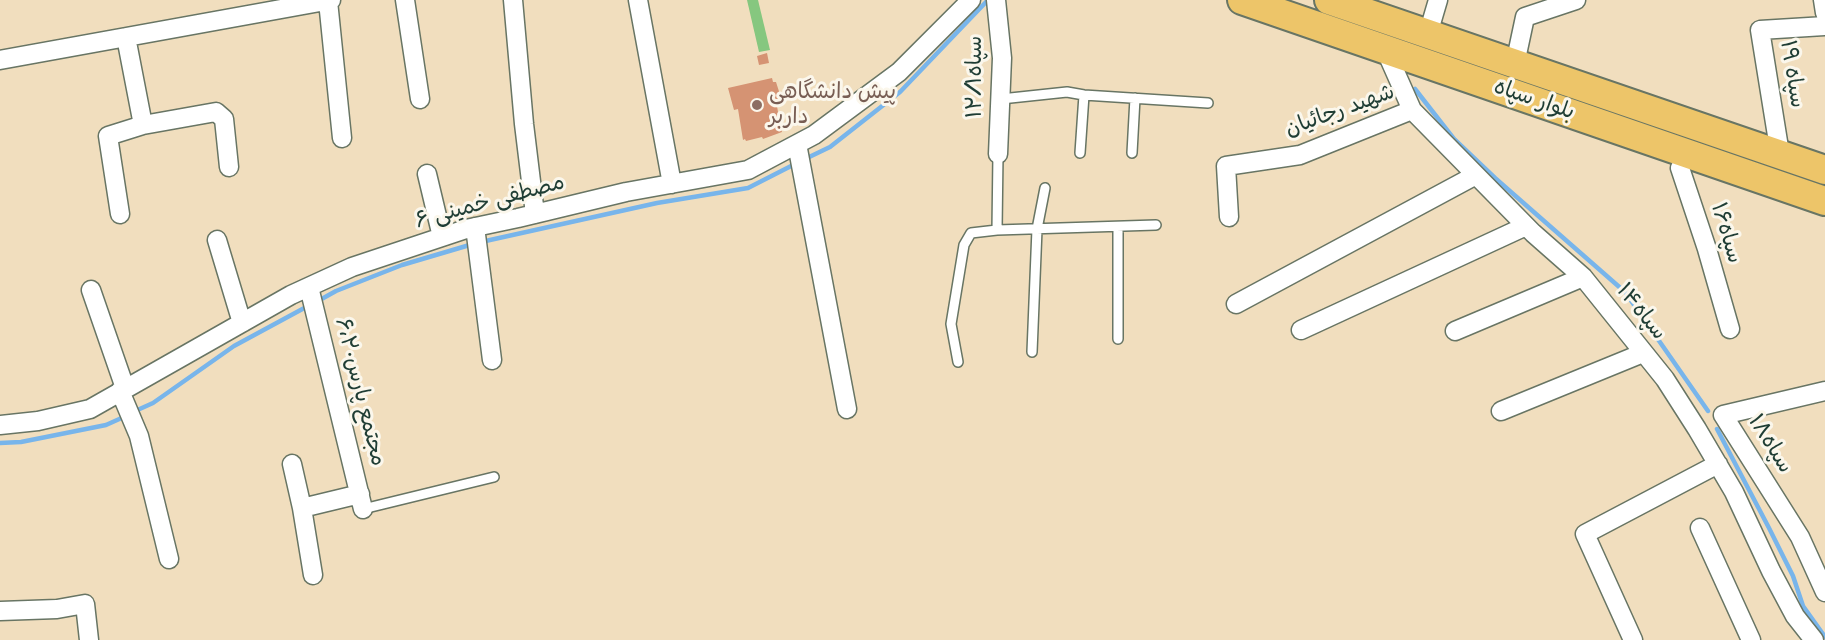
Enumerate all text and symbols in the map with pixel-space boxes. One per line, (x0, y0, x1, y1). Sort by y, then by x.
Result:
street label: سپاه۱۲/۱ (962, 36, 988, 118)
street label: سپاه ۱۹ (1774, 38, 1810, 110)
street label: بلوار سپاه (1490, 74, 1578, 126)
place label: پیش دانشگاهی داربر (769, 79, 896, 130)
street label: شهید رجائیان (1282, 79, 1398, 143)
marker: پیش دانشگاهی داربر (750, 98, 764, 112)
street label: مصطفی خمینی ۶ (413, 169, 567, 235)
street label: سپاه۱۶ (1704, 199, 1748, 267)
street label: سپاه۱۴ (1610, 278, 1672, 346)
street label: ۶،مجتمع پارس۲۰ (329, 315, 391, 469)
street label: سپاه۱۸ (1742, 410, 1798, 478)

